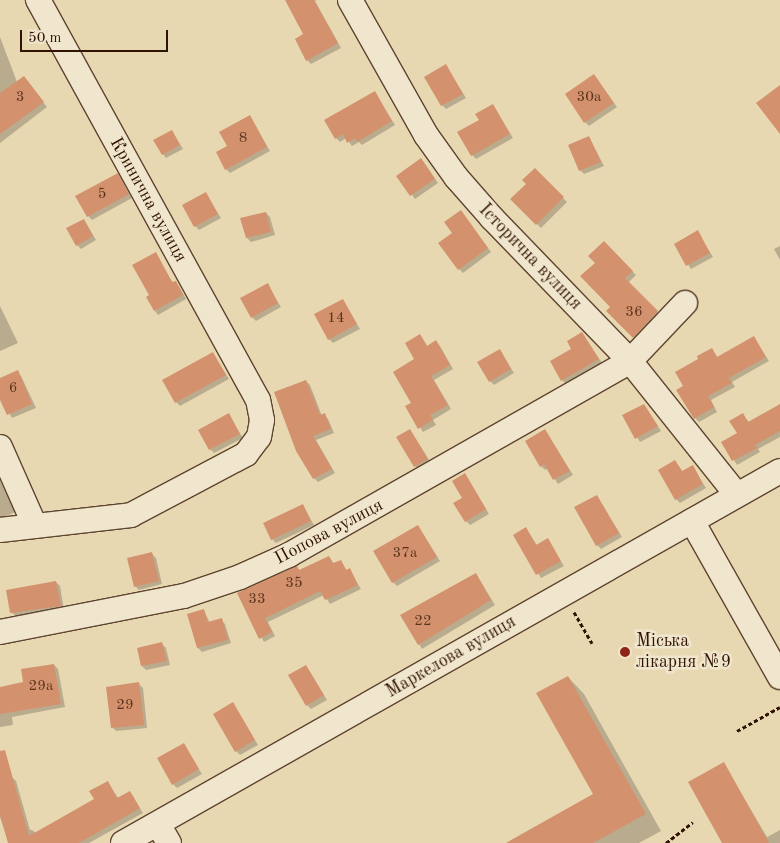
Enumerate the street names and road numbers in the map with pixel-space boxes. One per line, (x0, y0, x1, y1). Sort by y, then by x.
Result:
street label: Кринична вулиця (105, 134, 191, 266)
street label: Історична вулиця (474, 199, 586, 315)
street label: Попова вулиця (271, 494, 387, 570)
street label: Маркелова вулиця (382, 611, 520, 703)

